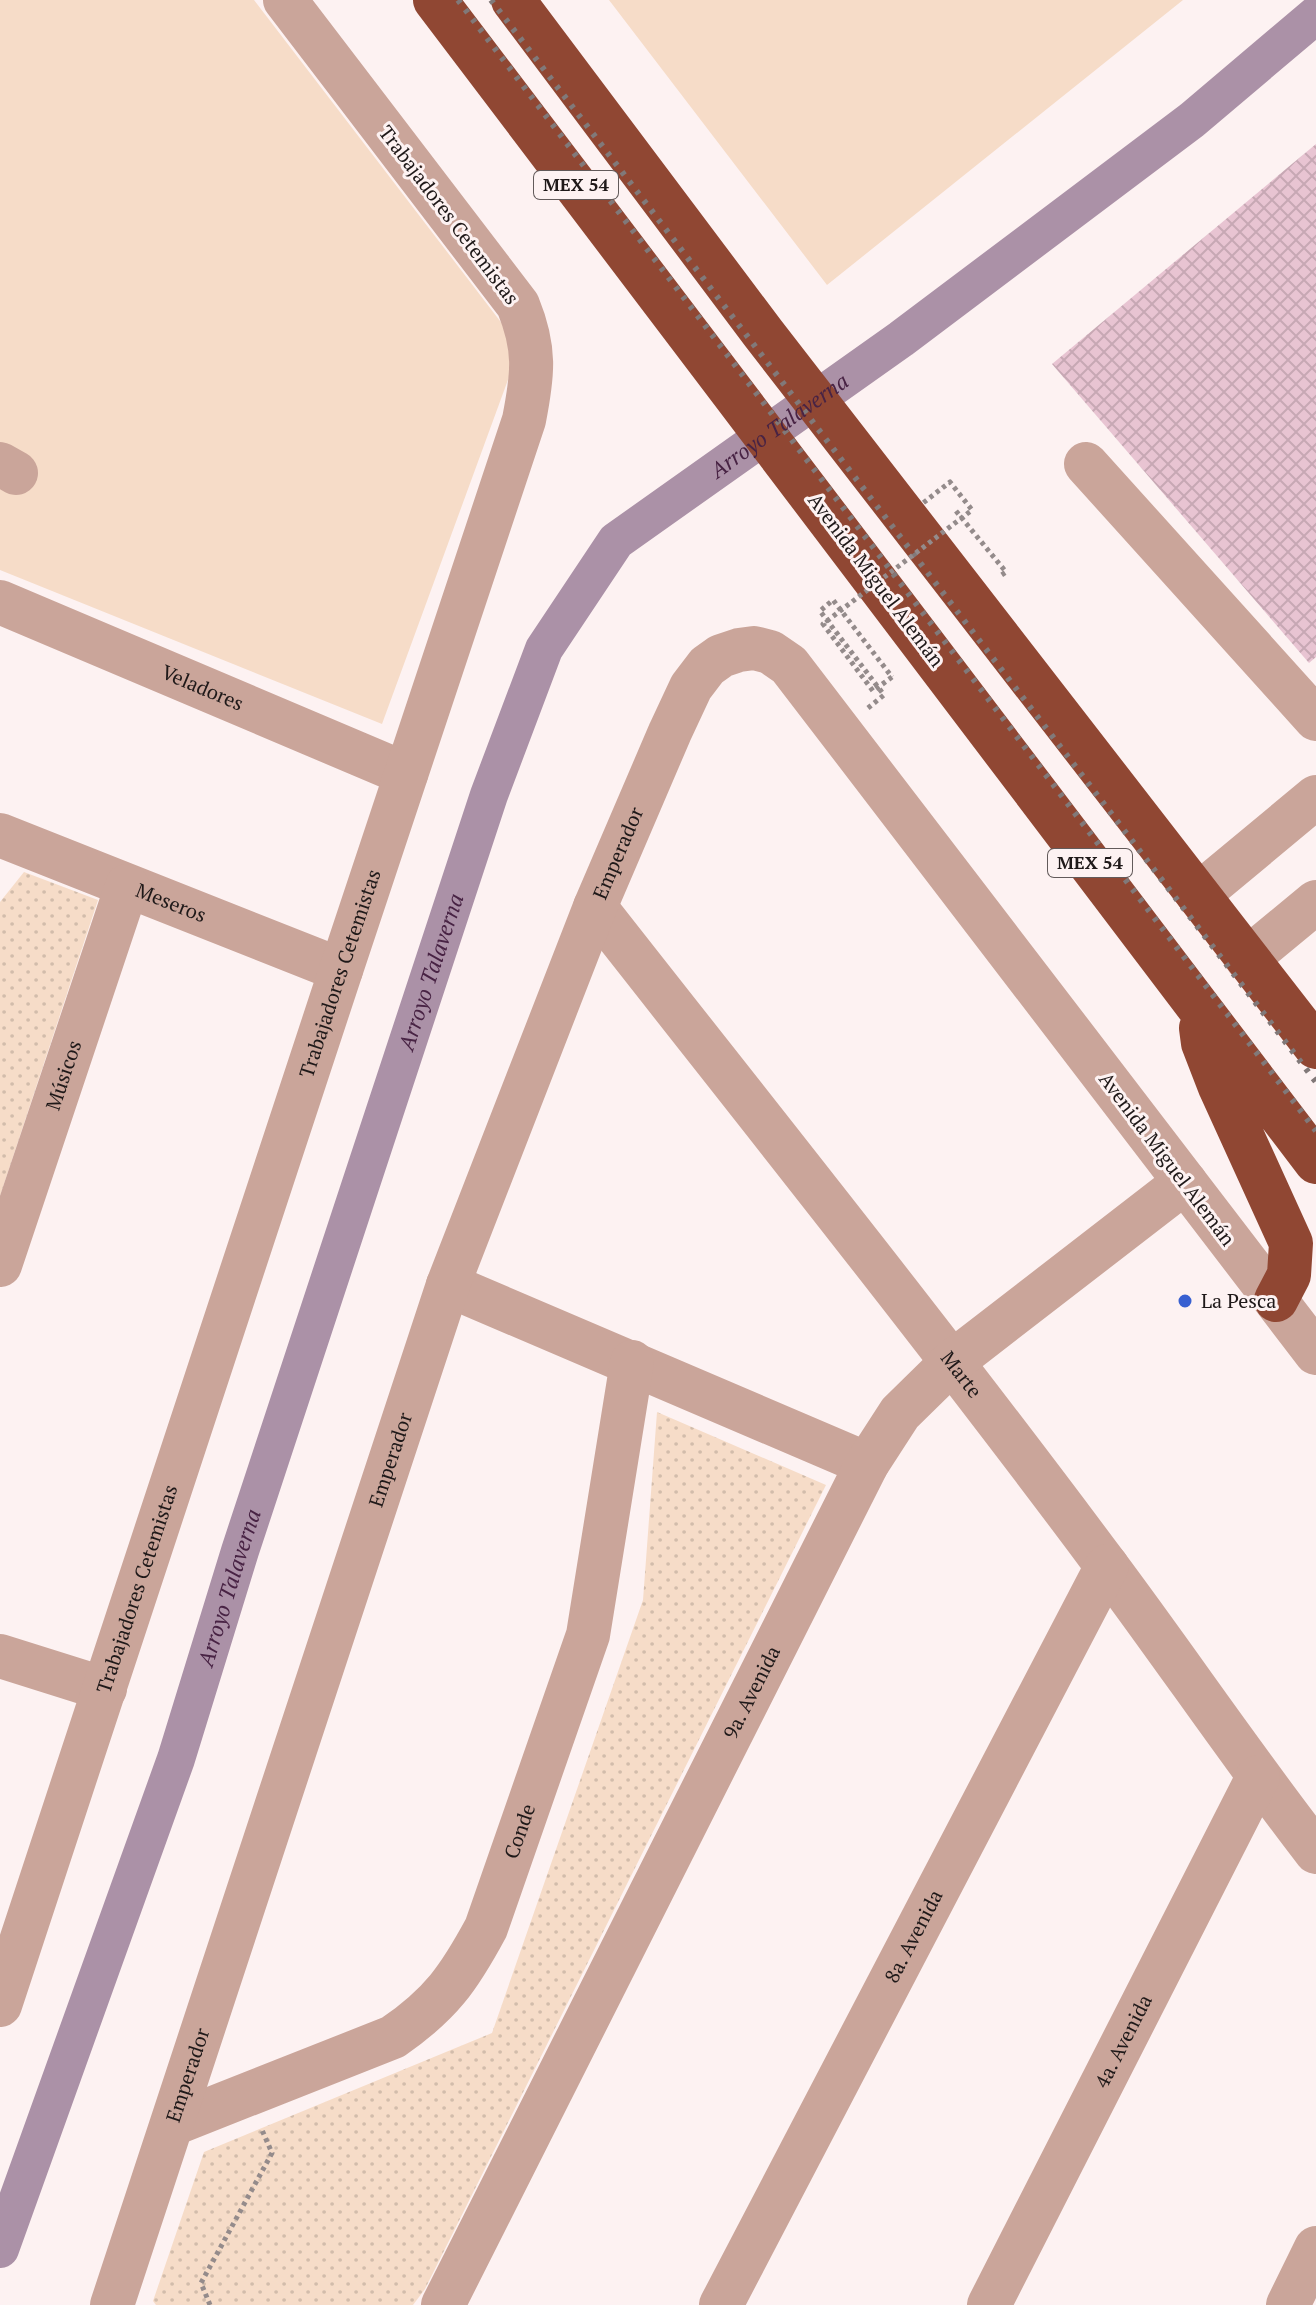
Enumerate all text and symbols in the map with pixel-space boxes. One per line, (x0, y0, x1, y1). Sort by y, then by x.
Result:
street label: Trabajadores Cetemistas (373, 120, 526, 310)
road number: MEX 54 (534, 171, 618, 199)
water label: Arroyo Talaverna (702, 366, 854, 485)
street label: Avenida Miguel Alemán (802, 487, 951, 672)
street label: Veladores (158, 658, 248, 717)
street label: Emperador (586, 802, 649, 903)
road number: MEX 54 (1048, 849, 1132, 877)
street label: Trabajadores Cetemistas (292, 866, 387, 1081)
street label: Meseros (132, 876, 210, 928)
water label: Arroyo Talaverna (390, 890, 470, 1056)
street label: Músicos (39, 1037, 87, 1114)
street label: Avenida Miguel Alemán (1093, 1066, 1242, 1251)
place label: La Pesca (1201, 1287, 1276, 1314)
marker: La Pesca (1176, 1292, 1194, 1310)
street label: Marte (935, 1345, 989, 1403)
street label: Emperador (362, 1408, 418, 1510)
street label: Trabajadores Cetemistas (90, 1481, 184, 1697)
water label: Arroyo Talaverna (190, 1505, 267, 1672)
street label: 9a. Avenida (717, 1641, 786, 1744)
street label: Conde (497, 1800, 541, 1862)
street label: 8a. Avenida (878, 1885, 949, 1987)
street label: 4a. Avenida (1088, 1990, 1158, 2092)
street label: Emperador (159, 2024, 215, 2126)

